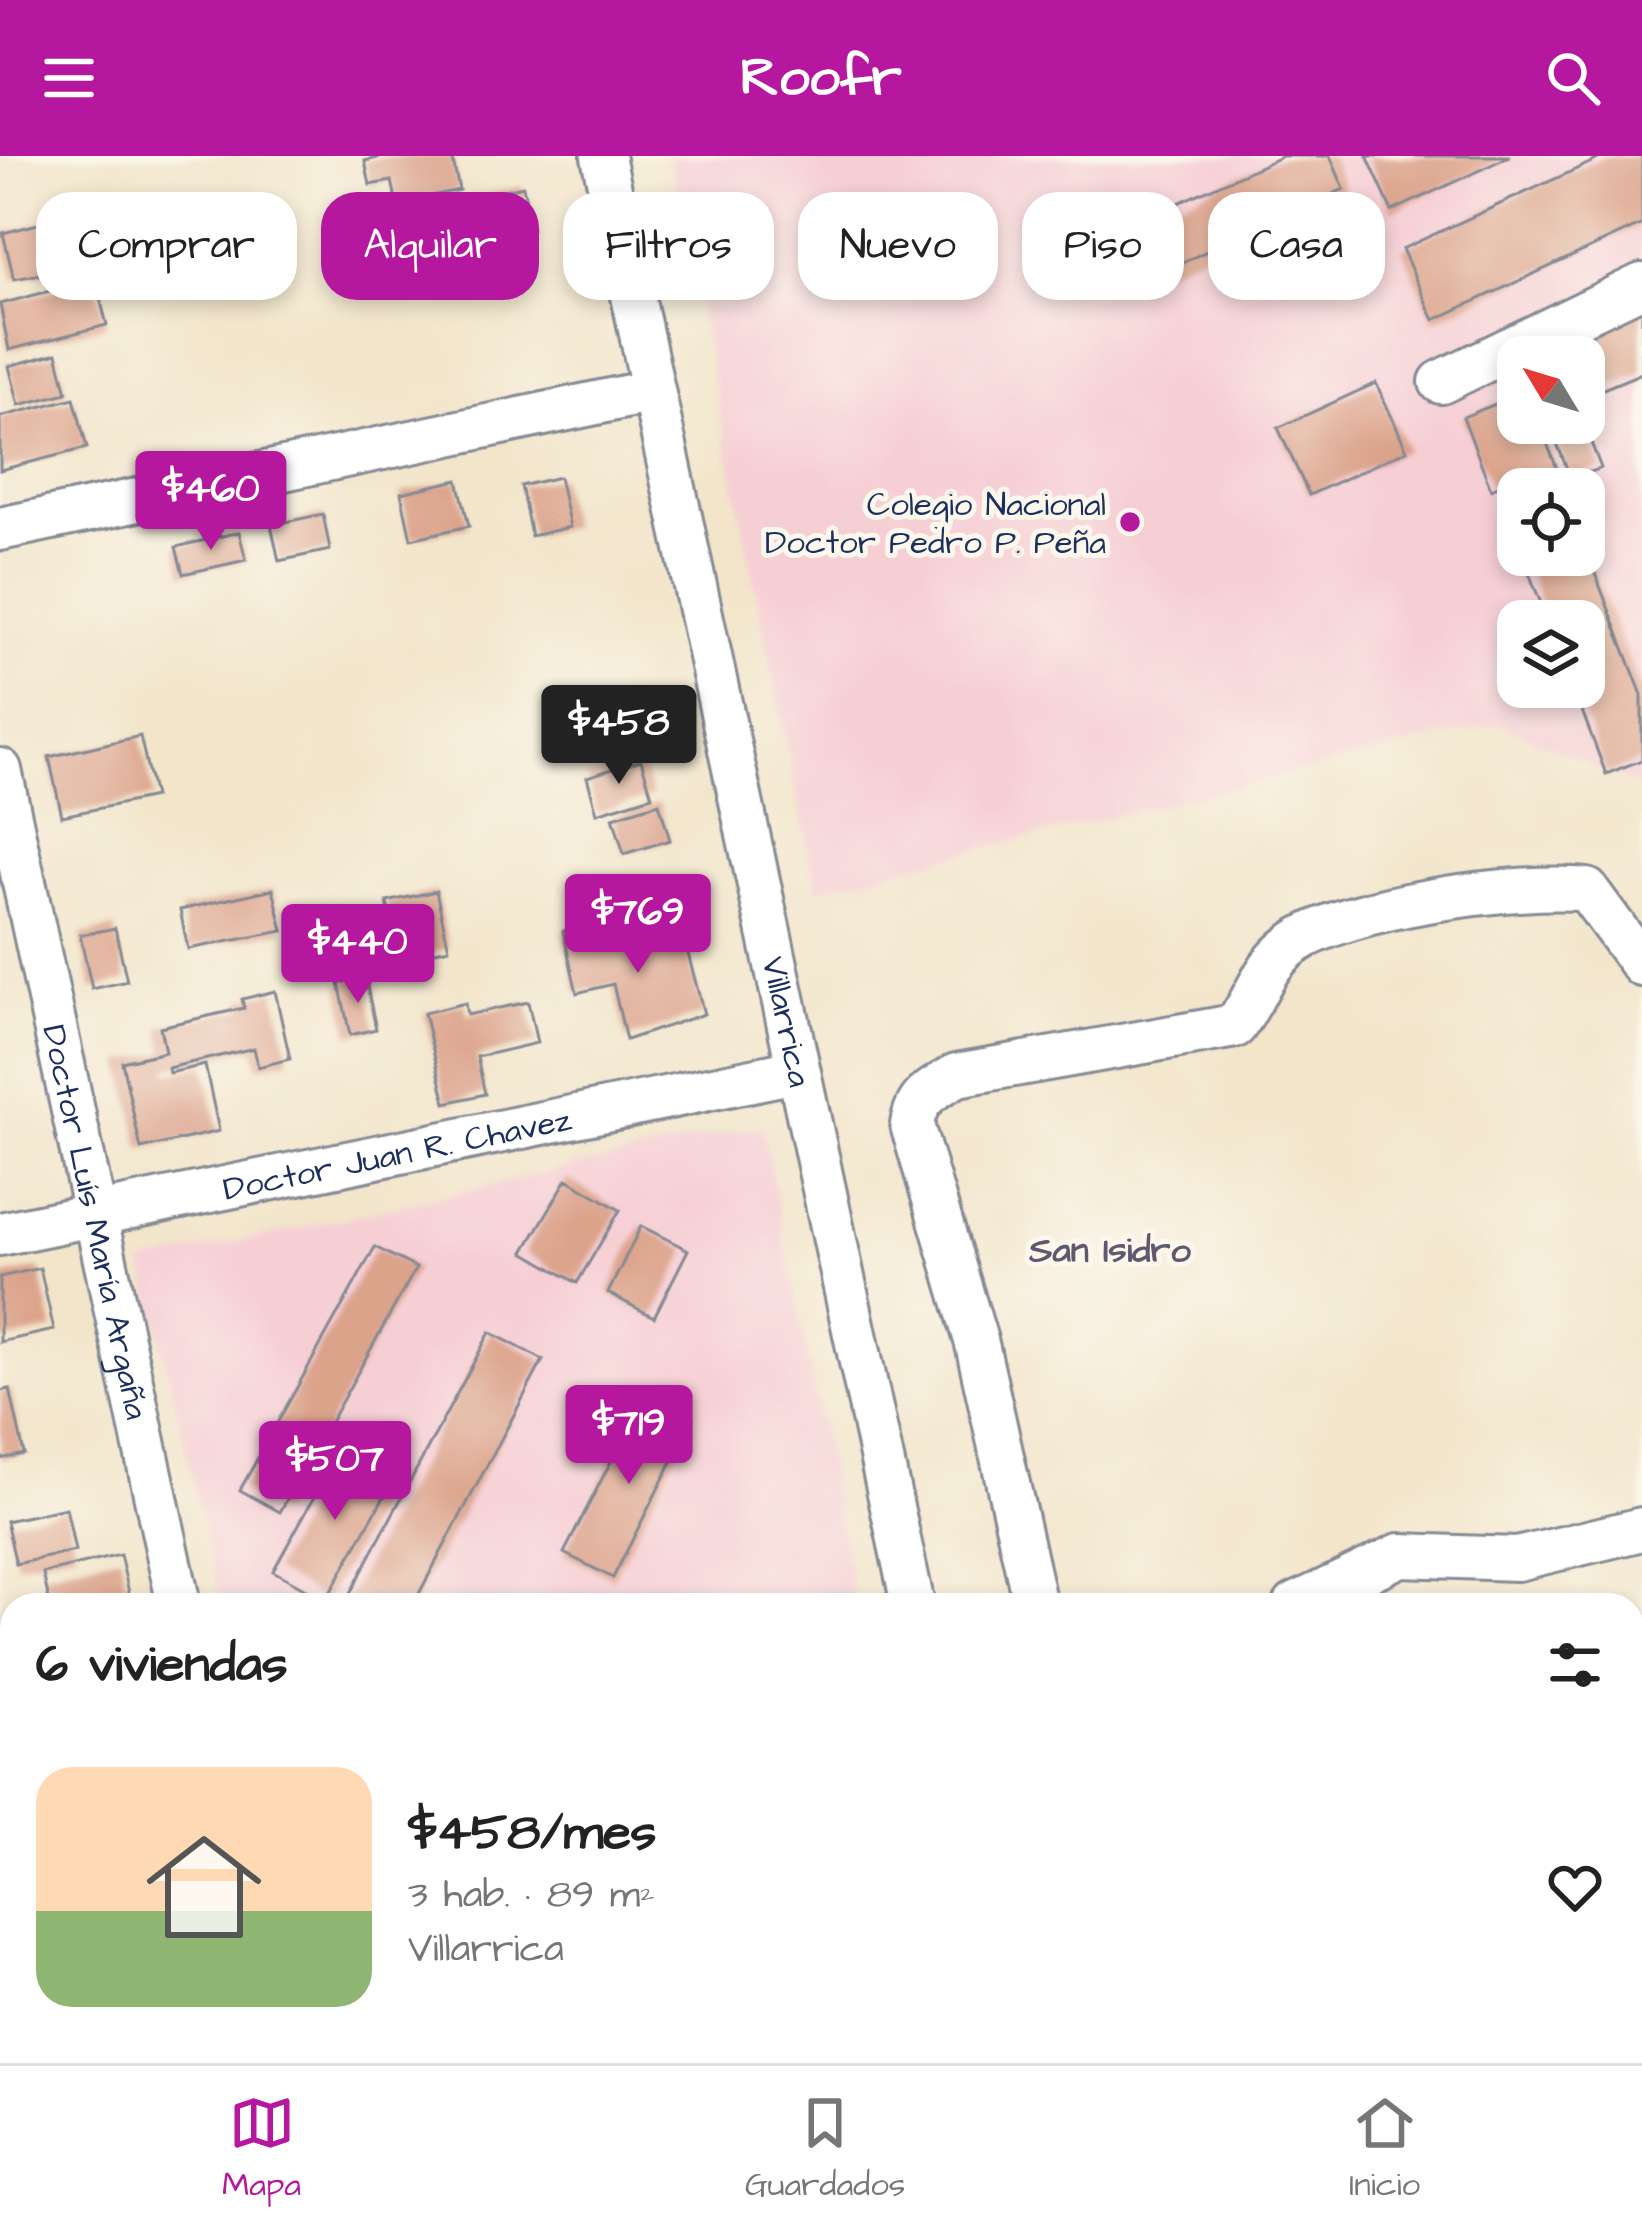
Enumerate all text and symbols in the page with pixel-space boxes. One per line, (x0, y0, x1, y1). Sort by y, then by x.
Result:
text: Roofr (740, 41, 902, 116)
icon: menu (36, 45, 102, 111)
icon: search (1540, 45, 1606, 111)
chip: Comprar (36, 192, 297, 300)
chip: Alquilar (321, 192, 539, 300)
chip: Filtros (563, 192, 774, 300)
chip: Nuevo (798, 192, 998, 300)
chip: Piso (1022, 192, 1184, 300)
chip: Casa (1208, 192, 1385, 300)
north arrow (1497, 336, 1605, 444)
map controls (1497, 336, 1605, 708)
pin: $460 (140, 451, 282, 553)
text: $460 (162, 463, 260, 517)
button: locate (1497, 468, 1605, 576)
place label: Colegio Nacional Doctor Pedro P. Peña (765, 482, 1106, 566)
marker: Colegio Nacional Doctor Pedro P. Peña (1117, 509, 1143, 535)
button: layers (1497, 600, 1605, 708)
pin: $458 (548, 685, 690, 787)
text: $458 (568, 697, 670, 751)
pin: $769 (567, 874, 709, 976)
text: $769 (592, 886, 684, 940)
pin: $440 (287, 904, 429, 1006)
text: $440 (308, 916, 408, 970)
street label: Villarrica (750, 952, 823, 1091)
street label: Doctor Luís María Argaña (30, 1021, 160, 1424)
street label: Doctor Juan R. Chavez (219, 1097, 576, 1213)
district label: San Isidro (1028, 1225, 1191, 1276)
pin: $719 (558, 1385, 700, 1487)
text: $719 (593, 1397, 665, 1451)
pin: $507 (264, 1421, 406, 1523)
text: $507 (286, 1433, 384, 1487)
text: 6 viviendas (36, 1630, 288, 1701)
icon: filters (1542, 1632, 1608, 1698)
text: $458/mes (408, 1798, 656, 1869)
icon: home (132, 1815, 276, 1959)
icon: heart (1542, 1854, 1608, 1920)
text: 3 hab. · 89 m² (408, 1869, 655, 1923)
text: Villarrica (408, 1923, 564, 1977)
tab: Mapa (222, 2090, 301, 2208)
tab: Guardados (745, 2090, 905, 2208)
tab: Inicio (1349, 2090, 1420, 2208)

